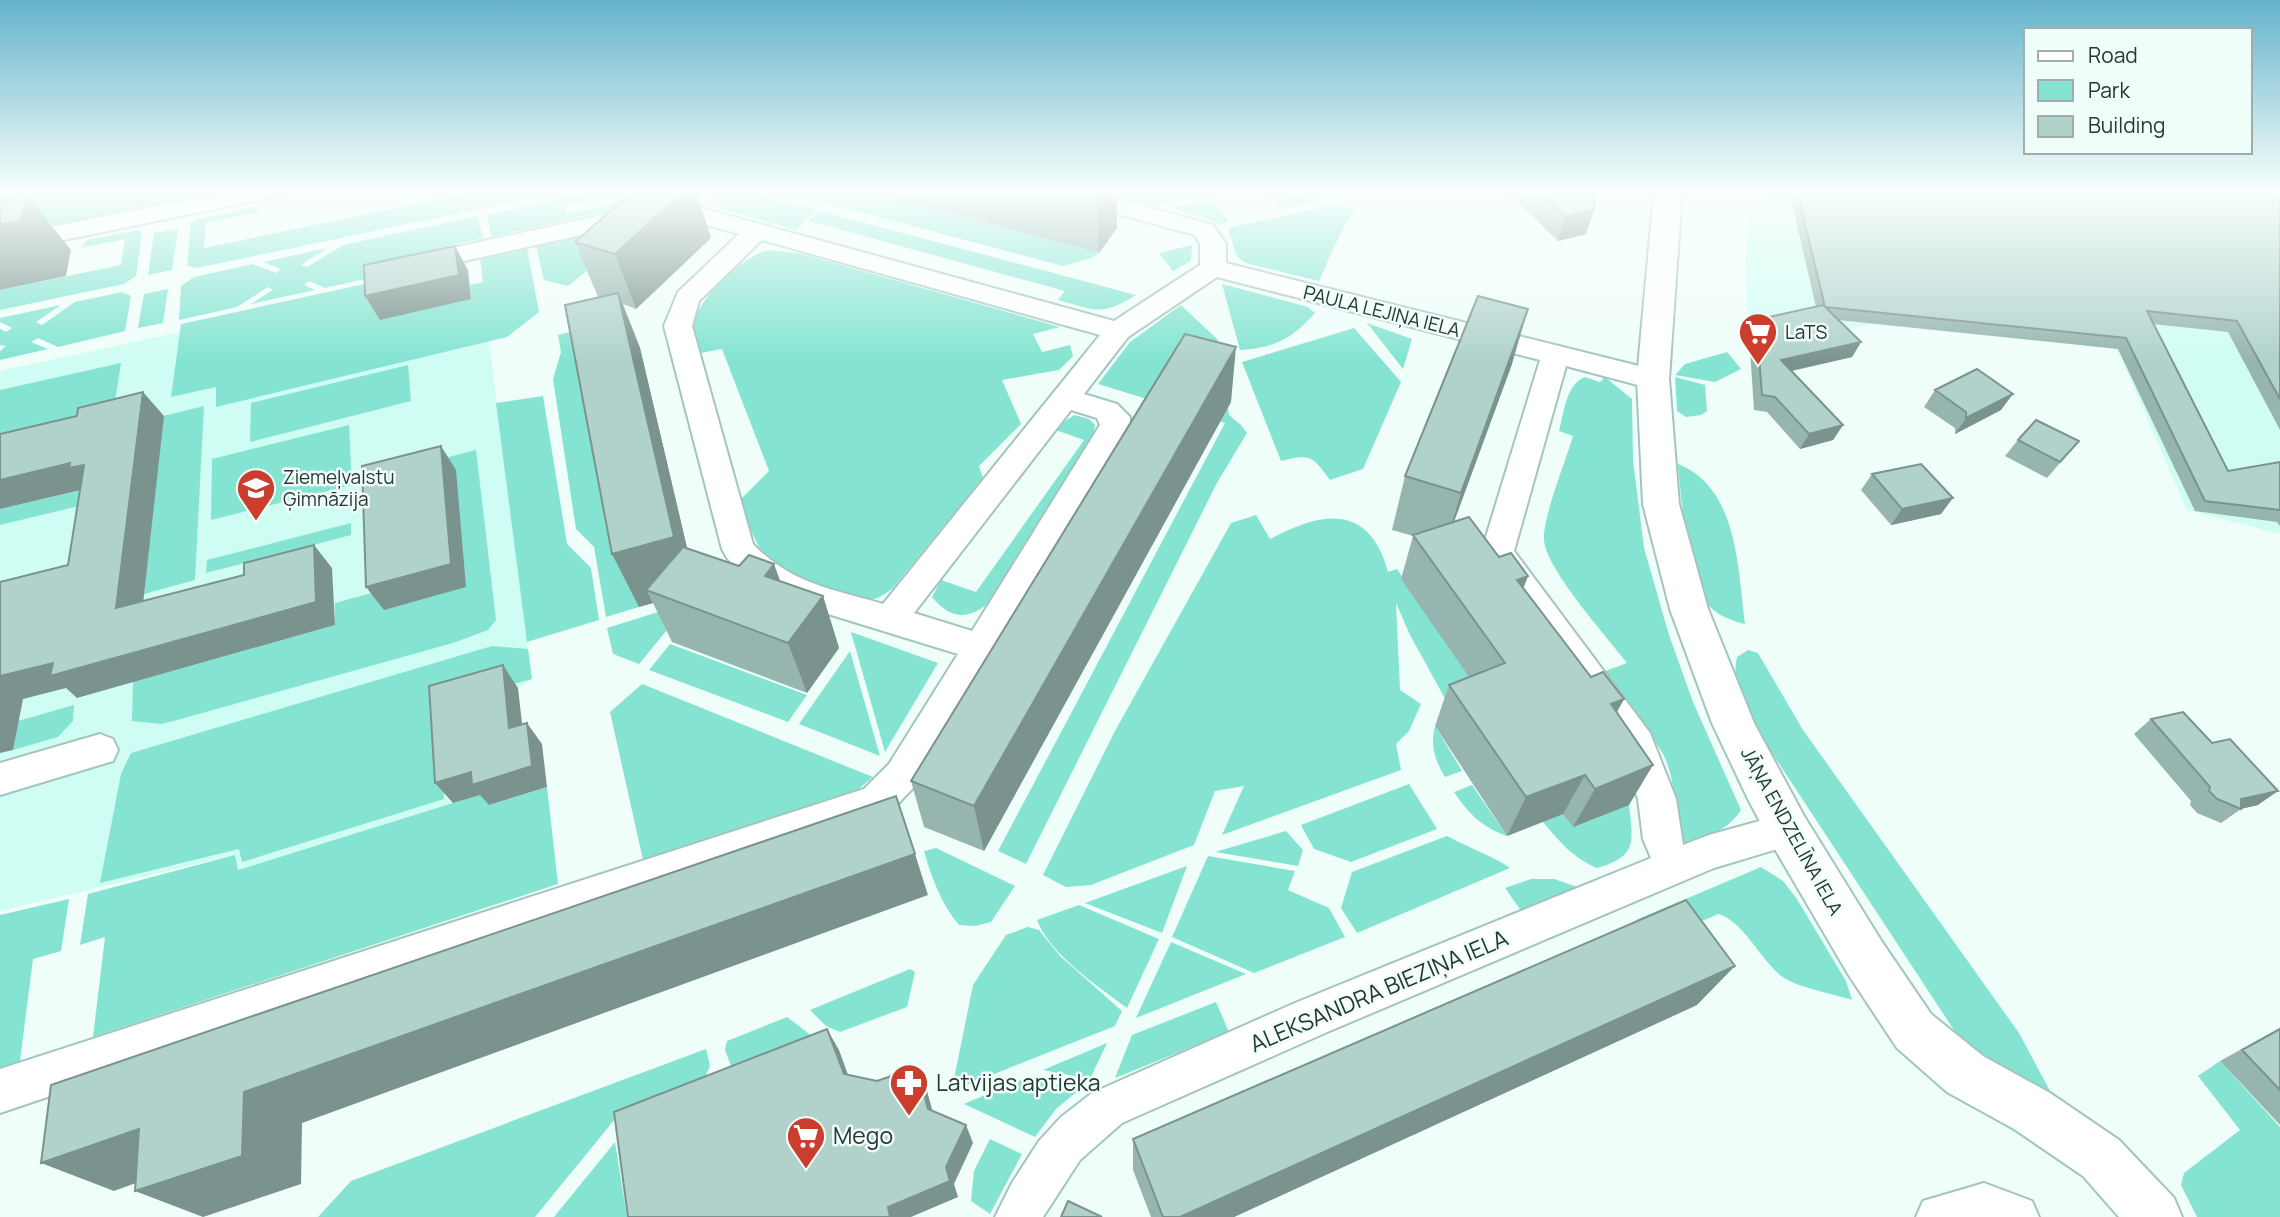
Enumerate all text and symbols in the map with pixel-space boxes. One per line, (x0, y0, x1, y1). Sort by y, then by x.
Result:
legend (2024, 28, 2252, 154)
text: Road (2088, 41, 2138, 69)
text: Park (2088, 76, 2130, 104)
text: Building (2088, 111, 2165, 139)
street label: PAULA LEJIŅA IELA (1301, 279, 1463, 343)
supermarket icon: LaTS (1737, 311, 1779, 366)
place label: LaTS (1785, 319, 1827, 345)
place label: Ziemeļvalstu Ģimnāzija (283, 464, 394, 512)
school or university icon: Ziemeļvalstu Ģimnāzija (235, 467, 277, 522)
street label: JĀŅA ENDZELĪNA IELA (1735, 742, 1849, 920)
street label: ALEKSANDRA BIEZIŅA IELA (1245, 921, 1513, 1059)
pharmacy icon: Latvijas aptieka (888, 1062, 930, 1117)
place label: Latvijas aptieka (936, 1066, 1101, 1098)
supermarket icon: Mego (785, 1115, 827, 1170)
place label: Mego (833, 1119, 893, 1151)

